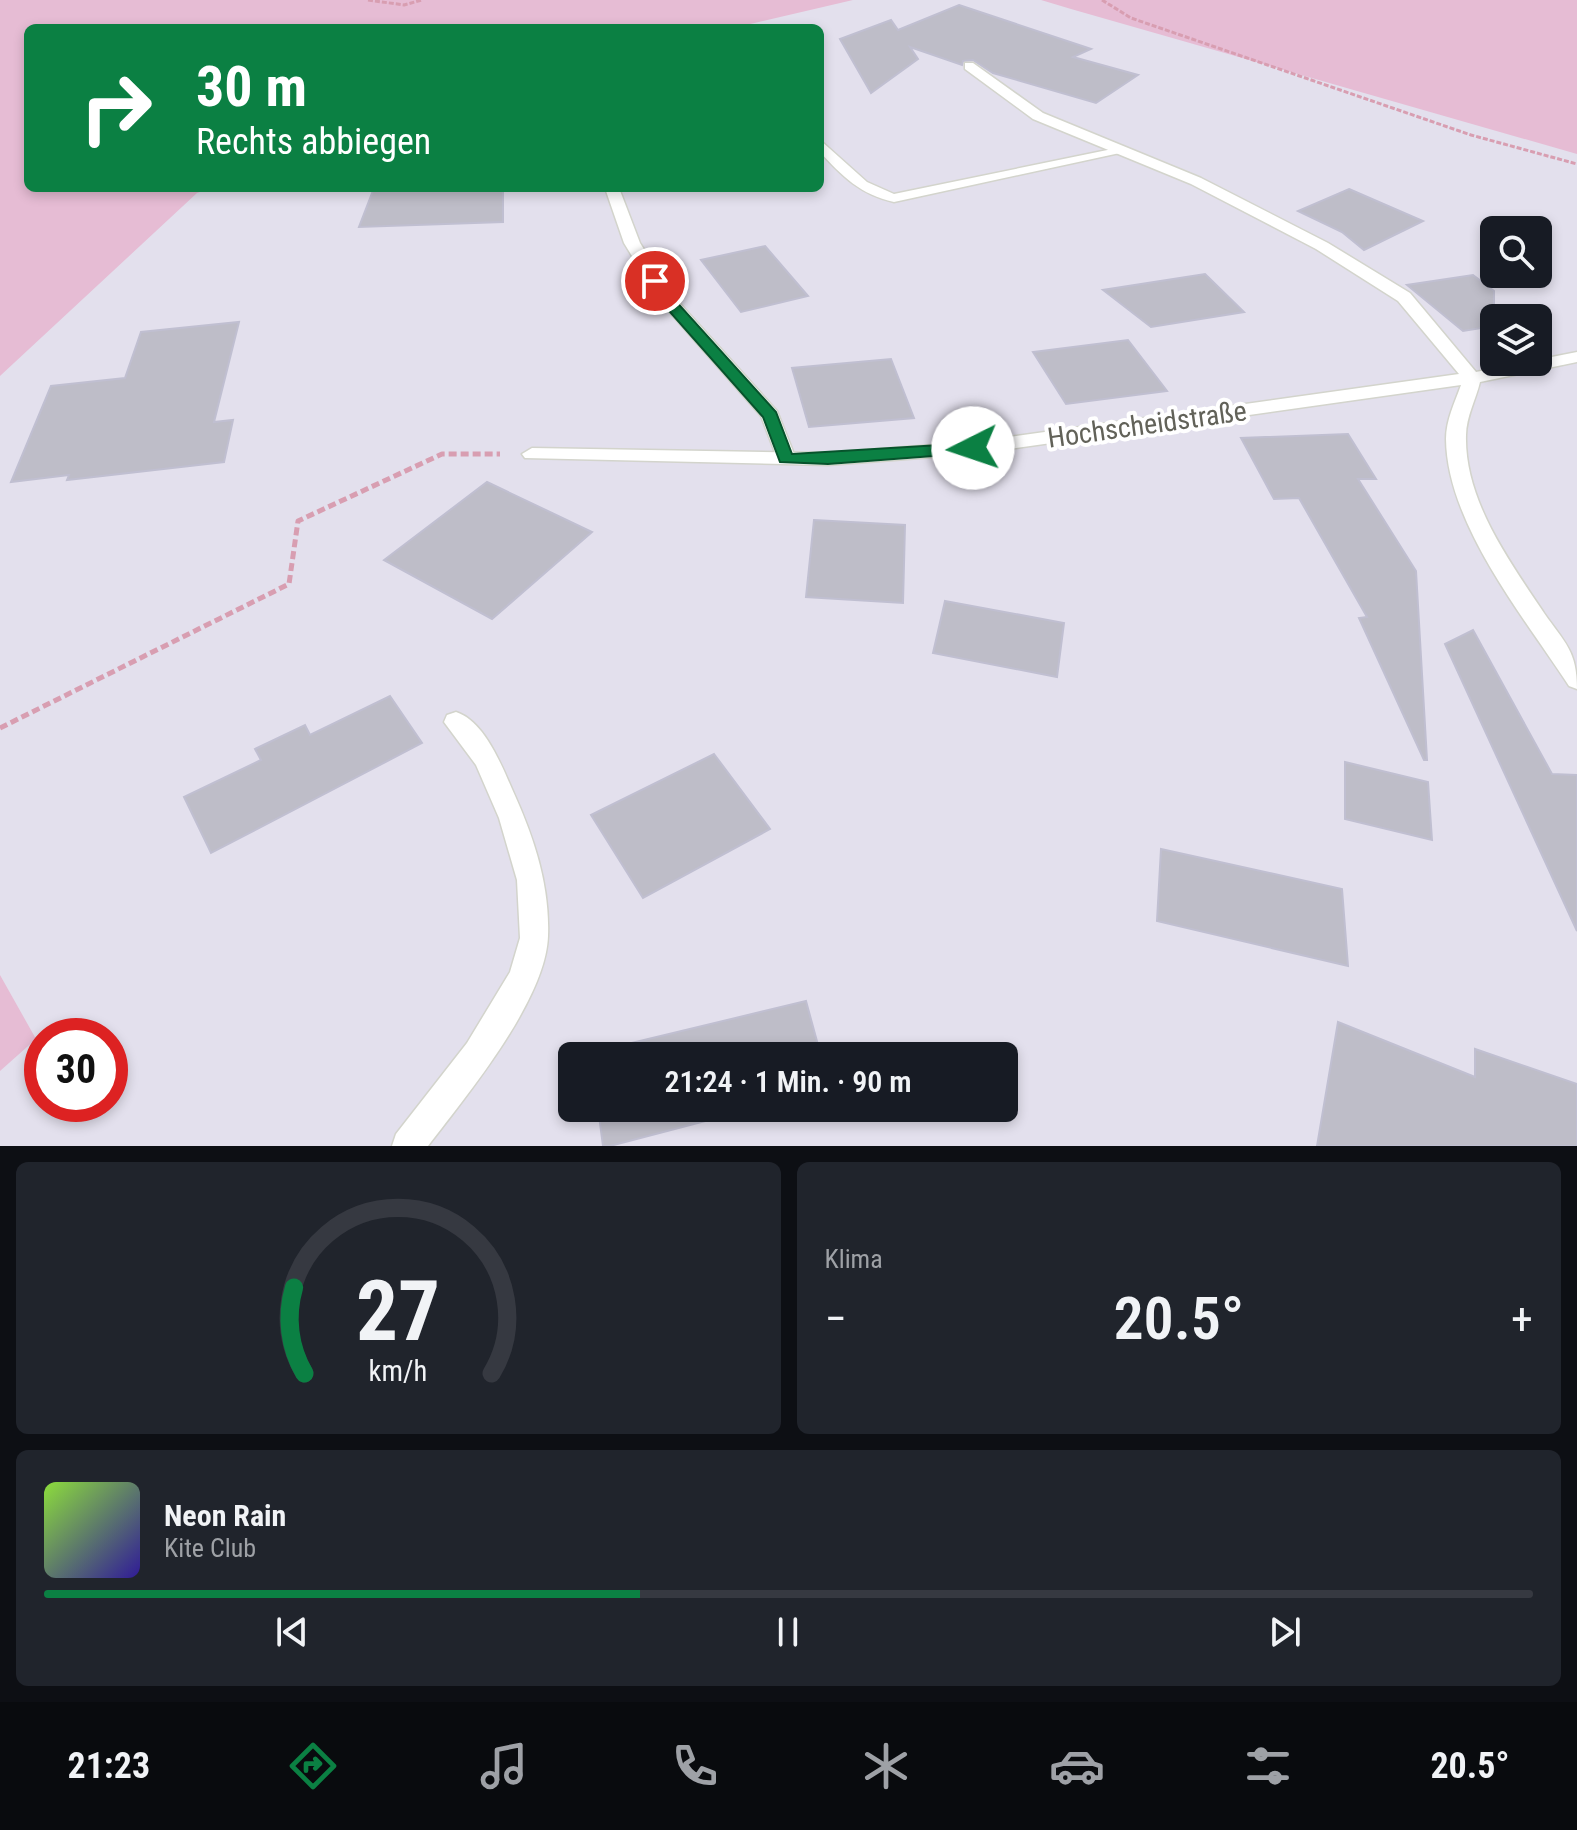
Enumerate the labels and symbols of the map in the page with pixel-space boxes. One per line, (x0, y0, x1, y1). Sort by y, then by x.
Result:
pin (621, 247, 689, 315)
street label: Hochscheidstraße (1045, 394, 1249, 455)
position arrow (931, 406, 1015, 490)
speed limit sign: 30 (24, 1018, 128, 1122)

